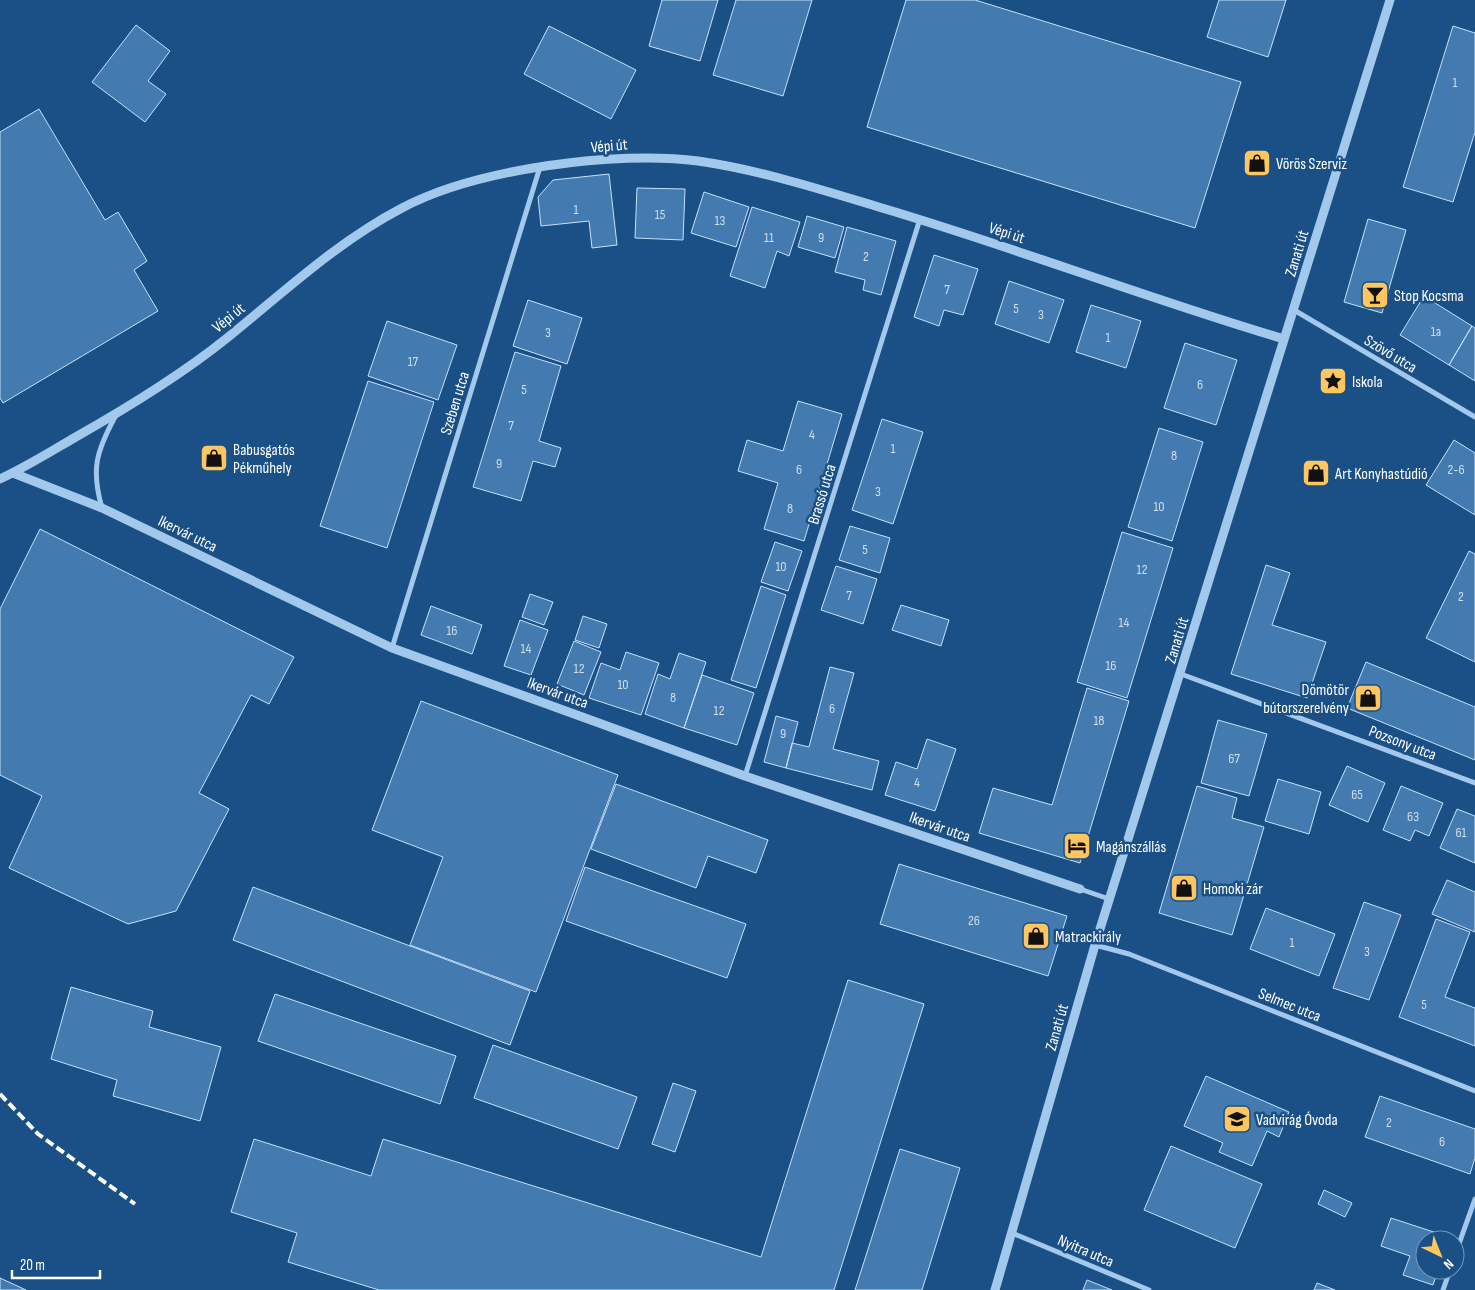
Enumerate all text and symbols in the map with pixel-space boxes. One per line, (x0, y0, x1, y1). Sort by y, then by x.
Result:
house number: 1 (1453, 74, 1458, 91)
street label: Vépi út (590, 135, 628, 158)
shop icon: Vörös Szerviz (1242, 148, 1272, 178)
place label: Vörös Szerviz (1276, 155, 1347, 174)
house number: 1 (574, 201, 579, 218)
house number: 15 (655, 206, 666, 223)
house number: 13 (715, 212, 726, 229)
street label: Vépi út (986, 219, 1027, 248)
street label: Zanati út (1281, 228, 1314, 279)
house number: 11 (764, 229, 774, 246)
house number: 9 (818, 229, 824, 246)
house number: 2 (863, 248, 869, 265)
bar icon: Stop Kocsma (1360, 280, 1390, 310)
house number: 7 (944, 281, 950, 298)
place label: Stop Kocsma (1394, 287, 1464, 306)
street label: Vépi út (209, 299, 249, 337)
house number: 5 (1013, 300, 1019, 317)
house number: 3 (1038, 306, 1044, 323)
house number: 1a (1431, 323, 1441, 340)
house number: 3 (545, 324, 551, 341)
house number: 1 (1106, 329, 1111, 346)
street label: Szövő utca (1361, 331, 1420, 377)
house number: 17 (408, 353, 419, 370)
place icon: Iskola (1318, 366, 1348, 396)
street label: Szeben utca (437, 370, 474, 437)
place label: Iskola (1352, 373, 1383, 392)
house number: 6 (1197, 376, 1203, 393)
house number: 5 (521, 381, 527, 398)
house number: 7 (508, 417, 514, 434)
house number: 4 (809, 426, 815, 443)
house number: 1 (891, 440, 896, 457)
place label: Babusgatós Pékműhely (233, 441, 295, 478)
shop icon: Babusgatós Pékműhely (199, 443, 229, 473)
house number: 8 (1171, 447, 1177, 464)
house number: 9 (496, 455, 502, 472)
shop icon: Art Konyhastúdió (1301, 458, 1331, 488)
house number: 6 (796, 461, 802, 478)
house number: 2-6 (1447, 461, 1465, 478)
street label: Brassó utca (804, 462, 841, 527)
place label: Art Konyhastúdió (1334, 465, 1428, 484)
house number: 3 (875, 483, 881, 500)
house number: 10 (1153, 498, 1165, 515)
house number: 8 (787, 500, 793, 517)
street label: Ikervár utca (155, 512, 220, 557)
house number: 5 (862, 541, 868, 558)
house number: 10 (775, 558, 787, 575)
house number: 12 (1137, 561, 1148, 578)
house number: 7 (846, 587, 852, 604)
house number: 2 (1458, 588, 1464, 605)
house number: 14 (1119, 614, 1130, 631)
street label: Zanati út (1161, 615, 1194, 666)
house number: 16 (446, 622, 458, 639)
house number: 14 (521, 640, 532, 657)
house number: 16 (1105, 657, 1117, 674)
house number: 12 (574, 660, 585, 677)
street label: Ikervár utca (525, 674, 590, 713)
house number: 10 (617, 676, 629, 693)
place label: Dömötör bútorszerelvény (1263, 681, 1349, 718)
shop icon: Dömötör bútorszerelvény (1353, 683, 1383, 713)
house number: 8 (670, 689, 676, 706)
house number: 6 (829, 700, 835, 717)
house number: 12 (714, 702, 725, 719)
house number: 18 (1093, 712, 1105, 729)
street label: Pozsony utca (1366, 722, 1439, 765)
house number: 9 (780, 725, 786, 742)
house number: 67 (1228, 750, 1240, 767)
house number: 4 (914, 774, 920, 791)
house number: 65 (1351, 786, 1363, 803)
street label: Ikervár utca (907, 808, 973, 847)
house number: 63 (1407, 808, 1419, 825)
house number: 61 (1455, 824, 1467, 841)
hotel icon: Magánszállás (1062, 831, 1092, 861)
place label: Magánszállás (1096, 838, 1166, 857)
shop icon: Homoki zár (1169, 873, 1199, 903)
place label: Homoki zár (1203, 880, 1263, 899)
house number: 26 (968, 912, 980, 929)
shop icon: Matrackirály (1021, 921, 1051, 951)
place label: Matrackirály (1055, 928, 1121, 947)
house number: 1 (1290, 934, 1295, 951)
house number: 3 (1364, 943, 1370, 960)
street label: Selmec utca (1255, 984, 1323, 1027)
house number: 5 (1421, 996, 1427, 1013)
street label: Zanati út (1042, 1002, 1073, 1053)
school or university icon: Vadvirág Óvoda (1222, 1104, 1252, 1134)
place label: Vadvirág Óvoda (1256, 1111, 1338, 1130)
house number: 2 (1386, 1114, 1392, 1131)
house number: 6 (1439, 1133, 1445, 1150)
north arrow (1415, 1230, 1465, 1280)
street label: Nyitra utca (1055, 1231, 1116, 1272)
scale bar (12, 1248, 100, 1280)
text: N (1440, 1255, 1457, 1273)
text: 20 m (20, 1256, 45, 1275)

